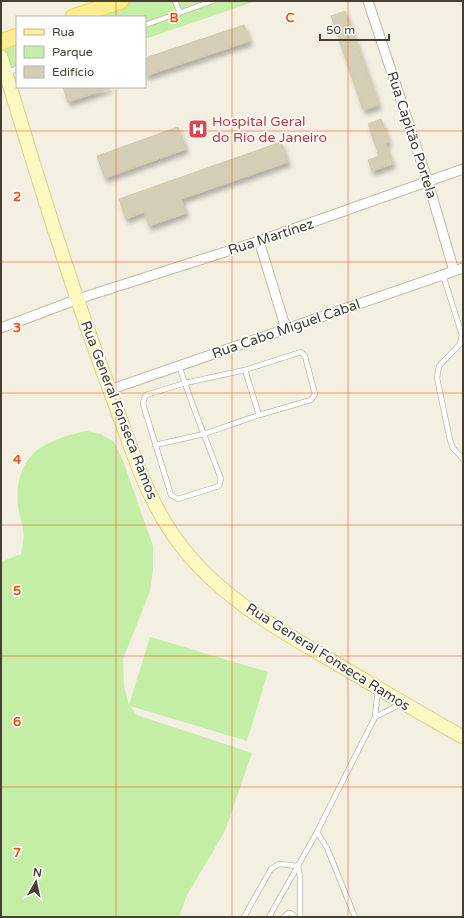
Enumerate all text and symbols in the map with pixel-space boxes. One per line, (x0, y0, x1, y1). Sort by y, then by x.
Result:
text: B (169, 10, 179, 26)
text: C (285, 10, 295, 26)
legend (16, 16, 146, 88)
scale bar (320, 16, 389, 42)
text: 50 m (326, 23, 355, 37)
text: Rua (52, 25, 75, 39)
text: Parque (52, 45, 93, 59)
text: Edifício (52, 65, 94, 79)
street label: Rua Capitão Portela (383, 69, 441, 201)
place label: Hospital Geral do Rio de Janeiro (212, 113, 327, 146)
hospital icon: Hospital Geral do Rio de Janeiro (187, 118, 209, 140)
text: 2 (13, 189, 21, 205)
street label: Rua Martínez (226, 215, 316, 259)
street label: Rua Cabo Miguel Cabal (210, 296, 362, 362)
street label: Rua General Fonseca Ramos (77, 318, 161, 502)
text: 3 (13, 320, 21, 336)
text: 4 (13, 452, 22, 468)
text: 5 (13, 583, 21, 599)
street label: Rua General Fonseca Ramos (243, 599, 413, 715)
text: 6 (13, 714, 21, 730)
text: 7 (13, 845, 21, 861)
north arrow (16, 862, 56, 902)
text: N (32, 866, 43, 880)

